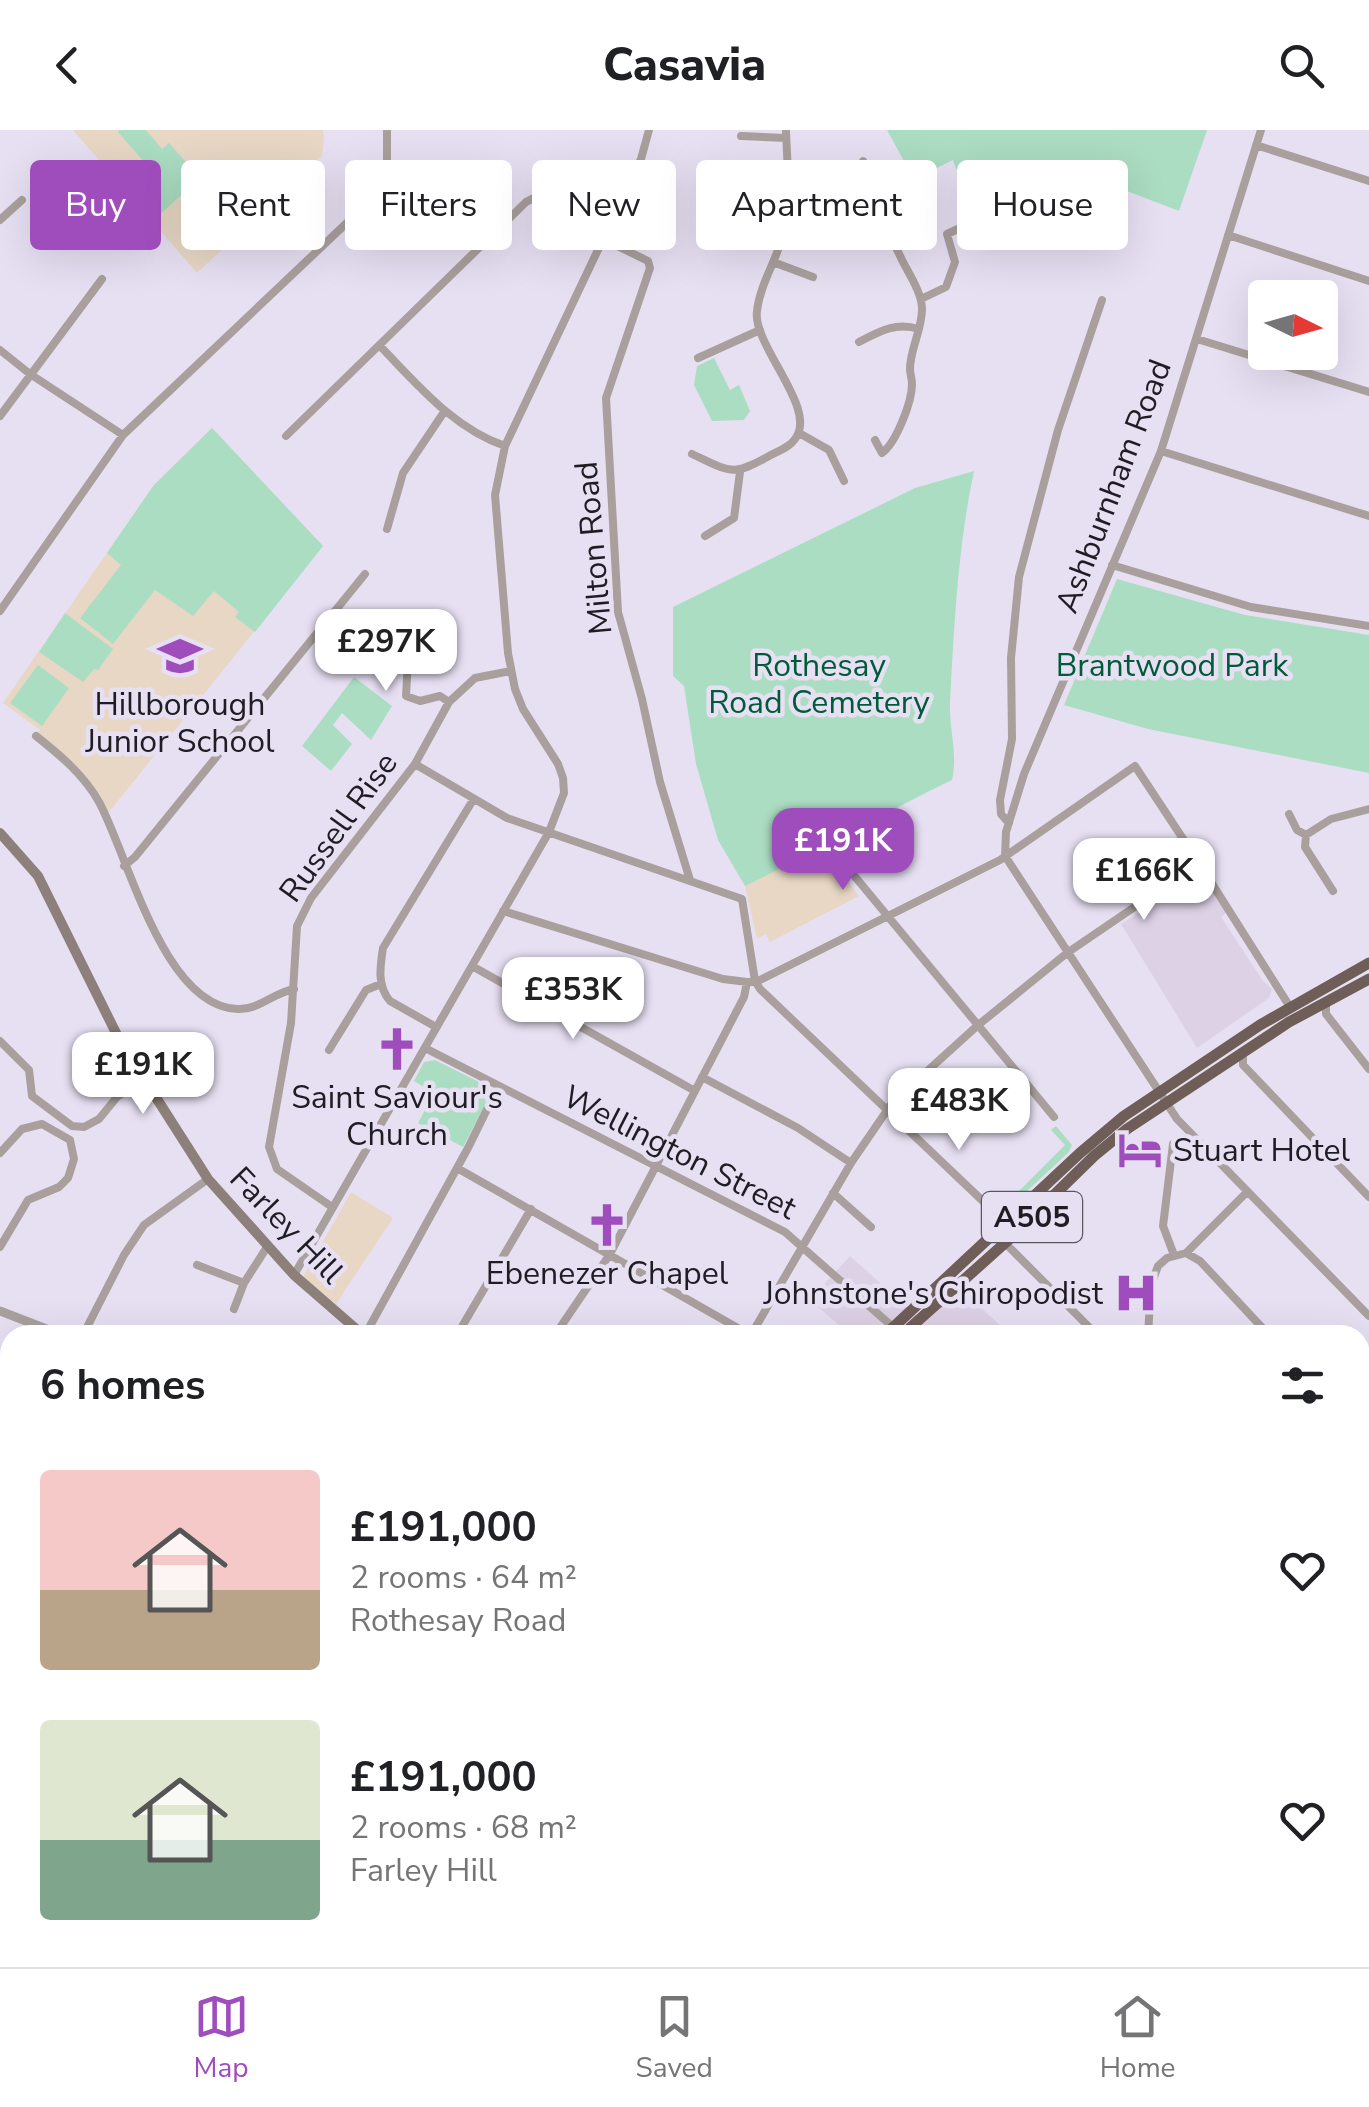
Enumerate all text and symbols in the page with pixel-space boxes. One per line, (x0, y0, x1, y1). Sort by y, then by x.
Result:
text: Casavia (603, 35, 766, 96)
icon: back (40, 38, 95, 93)
icon: search (1274, 38, 1329, 93)
chip: Buy (30, 160, 161, 250)
chip: Rent (181, 160, 325, 250)
chip: Filters (345, 160, 512, 250)
chip: New (532, 160, 676, 250)
chip: Apartment (696, 160, 937, 250)
chip: House (957, 160, 1128, 250)
north arrow (1248, 280, 1338, 370)
map controls (1248, 280, 1338, 370)
street label: Ashburnham Road (1045, 353, 1182, 619)
street label: Milton Road (565, 460, 622, 636)
pin: £297K (316, 609, 456, 694)
text: £297K (337, 620, 435, 663)
school or university icon: Hillborough Junior School (156, 632, 204, 680)
park label: Rothesay Road Cemetery (708, 644, 930, 724)
park label: Brantwood Park (1056, 644, 1289, 687)
place label: Hillborough Junior School (84, 683, 275, 763)
street label: Russell Rise (269, 744, 407, 911)
pin: £191K (773, 808, 913, 893)
text: £191K (794, 819, 892, 862)
pin: £166K (1074, 838, 1214, 923)
text: £166K (1095, 849, 1193, 892)
pin: £353K (503, 957, 643, 1042)
text: £353K (524, 968, 622, 1011)
church icon: Saint Saviour's Church (373, 1025, 421, 1073)
pin: £191K (73, 1032, 213, 1117)
text: £191K (94, 1043, 192, 1086)
pin: £483K (889, 1068, 1029, 1153)
street label: Wellington Street (556, 1075, 804, 1230)
place label: Saint Saviour's Church (291, 1076, 503, 1156)
text: £483K (910, 1079, 1008, 1122)
hotel icon: Stuart Hotel (1116, 1126, 1164, 1174)
place label: Stuart Hotel (1173, 1129, 1351, 1172)
street label: Farley Hill (220, 1158, 353, 1293)
road number: A505 (982, 1192, 1082, 1242)
church icon: Ebenezer Chapel (583, 1201, 631, 1249)
place label: Ebenezer Chapel (486, 1252, 729, 1295)
hospital icon: Johnstone's Chiropodist (1112, 1269, 1160, 1317)
place label: Johnstone's Chiropodist (762, 1272, 1104, 1315)
text: 6 homes (40, 1357, 205, 1414)
icon: filters (1275, 1358, 1330, 1413)
text: £191,000 (350, 1499, 537, 1556)
icon: home (120, 1510, 240, 1630)
icon: heart (1275, 1543, 1330, 1598)
text: 2 rooms · 64 m² (350, 1556, 577, 1599)
text: Rothesay Road (350, 1599, 566, 1642)
text: £191,000 (350, 1749, 537, 1806)
icon: home (120, 1760, 240, 1880)
icon: heart (1275, 1793, 1330, 1848)
text: 2 rooms · 68 m² (350, 1806, 577, 1849)
text: Farley Hill (350, 1849, 497, 1892)
tab: Map (193, 1989, 249, 2087)
tab: Saved (635, 1989, 713, 2087)
tab: Home (1100, 1989, 1176, 2087)

